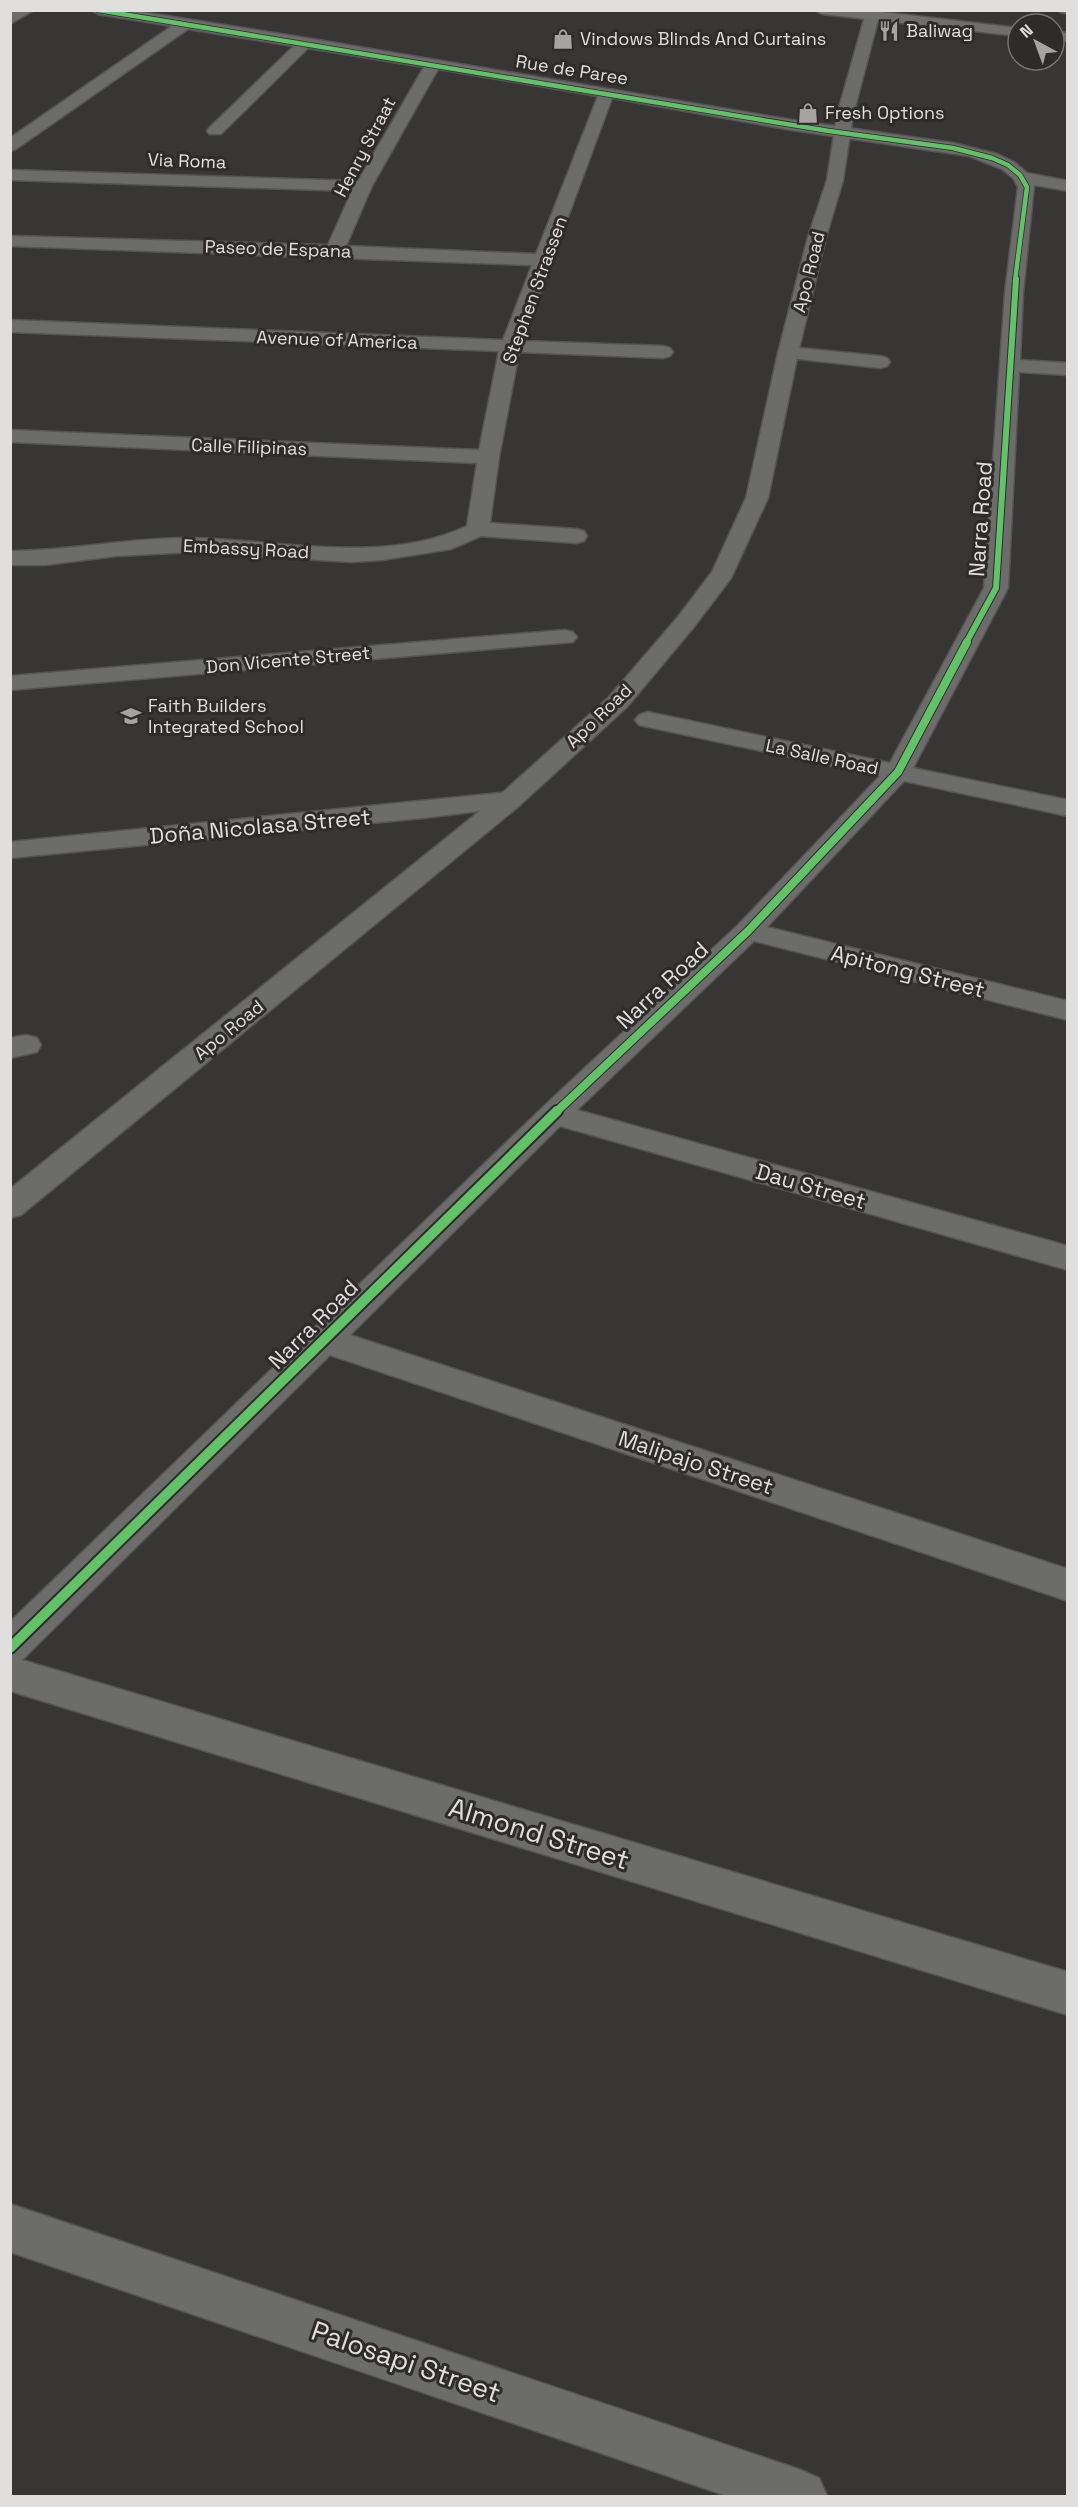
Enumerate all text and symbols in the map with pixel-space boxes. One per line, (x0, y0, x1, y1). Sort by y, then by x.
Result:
north arrow (1006, 12, 1066, 72)
restaurant icon: Baliwag (877, 19, 901, 43)
place label: Baliwag (906, 19, 973, 42)
text: N (1016, 20, 1037, 43)
shop icon: Vindows Blinds And Curtains (551, 27, 575, 51)
place label: Vindows Blinds And Curtains (580, 27, 826, 50)
street label: Rue de Paree (514, 49, 630, 90)
street label: Henry Straat (329, 93, 401, 201)
shop icon: Fresh Options (796, 101, 820, 125)
place label: Fresh Options (825, 101, 945, 124)
street label: Via Roma (147, 148, 227, 173)
street label: Stephen Strassen (497, 213, 572, 367)
street label: Apo Road (787, 229, 830, 315)
street label: Paseo de Espana (204, 234, 352, 263)
street label: Avenue of America (256, 325, 418, 354)
street label: Calle Filipinas (191, 433, 307, 460)
street label: Narra Road (962, 460, 998, 578)
street label: Embassy Road (182, 534, 310, 563)
street label: Don Vicente Street (205, 641, 371, 678)
street label: Apo Road (561, 679, 636, 753)
place label: Faith Builders Integrated School (148, 694, 304, 738)
school or university icon: Faith Builders Integrated School (119, 704, 143, 728)
street label: La Salle Road (764, 733, 880, 780)
street label: Doña Nicolasa Street (148, 802, 372, 850)
street label: Narra Road (610, 935, 714, 1035)
street label: Apitong Street (828, 938, 988, 1004)
street label: Apo Road (189, 995, 268, 1065)
street label: Dau Street (753, 1157, 869, 1215)
street label: Narra Road (262, 1273, 364, 1375)
street label: Malipajo Street (615, 1424, 777, 1500)
street label: Almond Street (445, 1789, 634, 1878)
street label: Palosapi Street (307, 2313, 505, 2410)

